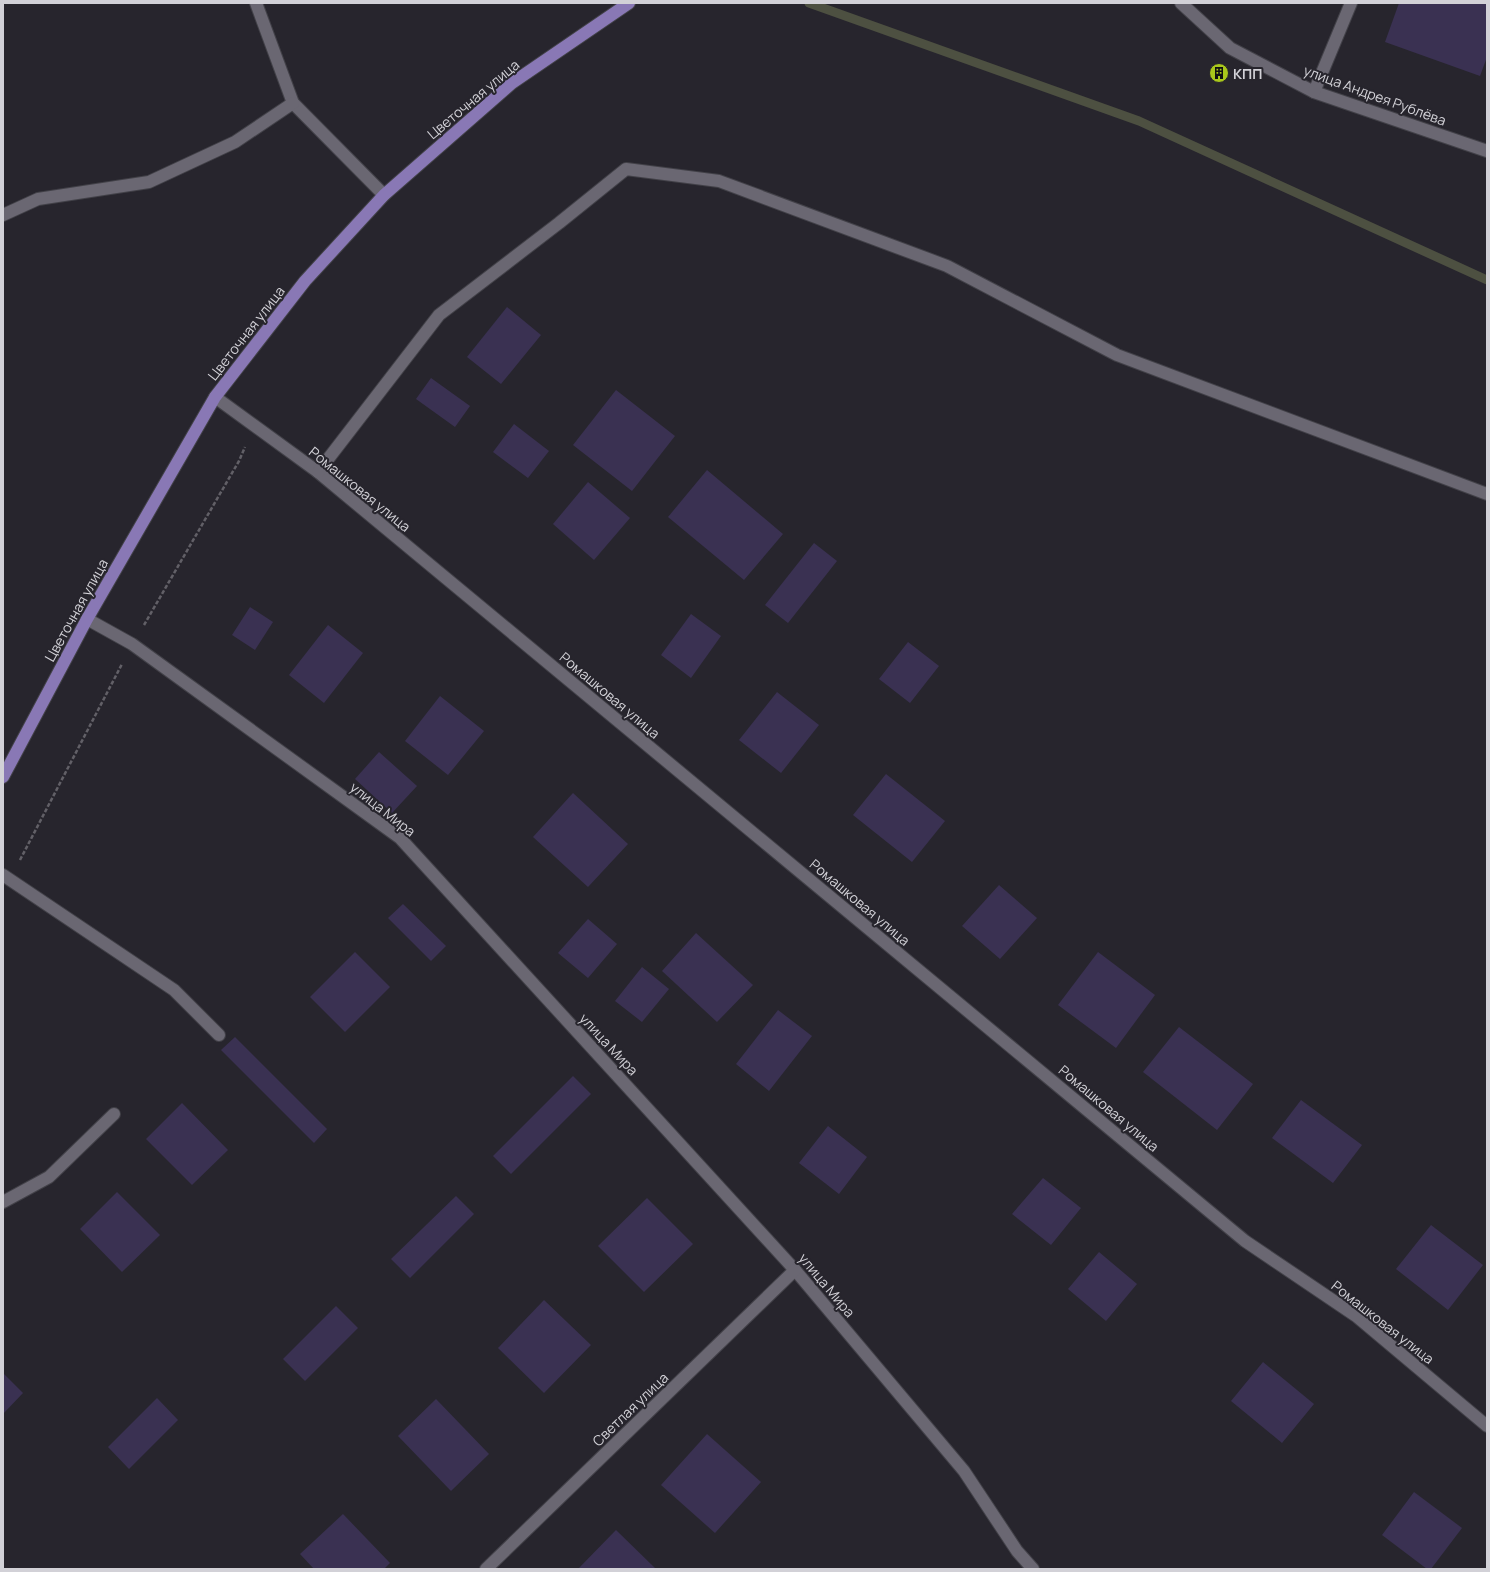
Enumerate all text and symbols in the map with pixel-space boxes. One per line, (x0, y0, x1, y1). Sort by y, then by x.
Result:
street label: Цветочная улица (423, 55, 523, 143)
street label: улица Андрея Рублёва (1301, 60, 1449, 130)
building icon: КПП (1208, 62, 1230, 84)
place label: КПП (1233, 64, 1262, 83)
street label: Цветочная улица (203, 282, 289, 384)
street label: Ромашковая улица (305, 442, 415, 536)
street label: Цветочная улица (40, 555, 112, 665)
street label: Ромашковая улица (556, 647, 664, 743)
street label: улица Мира (346, 777, 420, 841)
street label: Ромашковая улица (806, 854, 914, 950)
street label: улица Мира (575, 1009, 643, 1079)
street label: Ромашковая улица (1055, 1060, 1163, 1156)
street label: улица Мира (795, 1249, 859, 1321)
street label: Ромашковая улица (1328, 1276, 1438, 1368)
street label: Светлая улица (588, 1368, 672, 1450)

